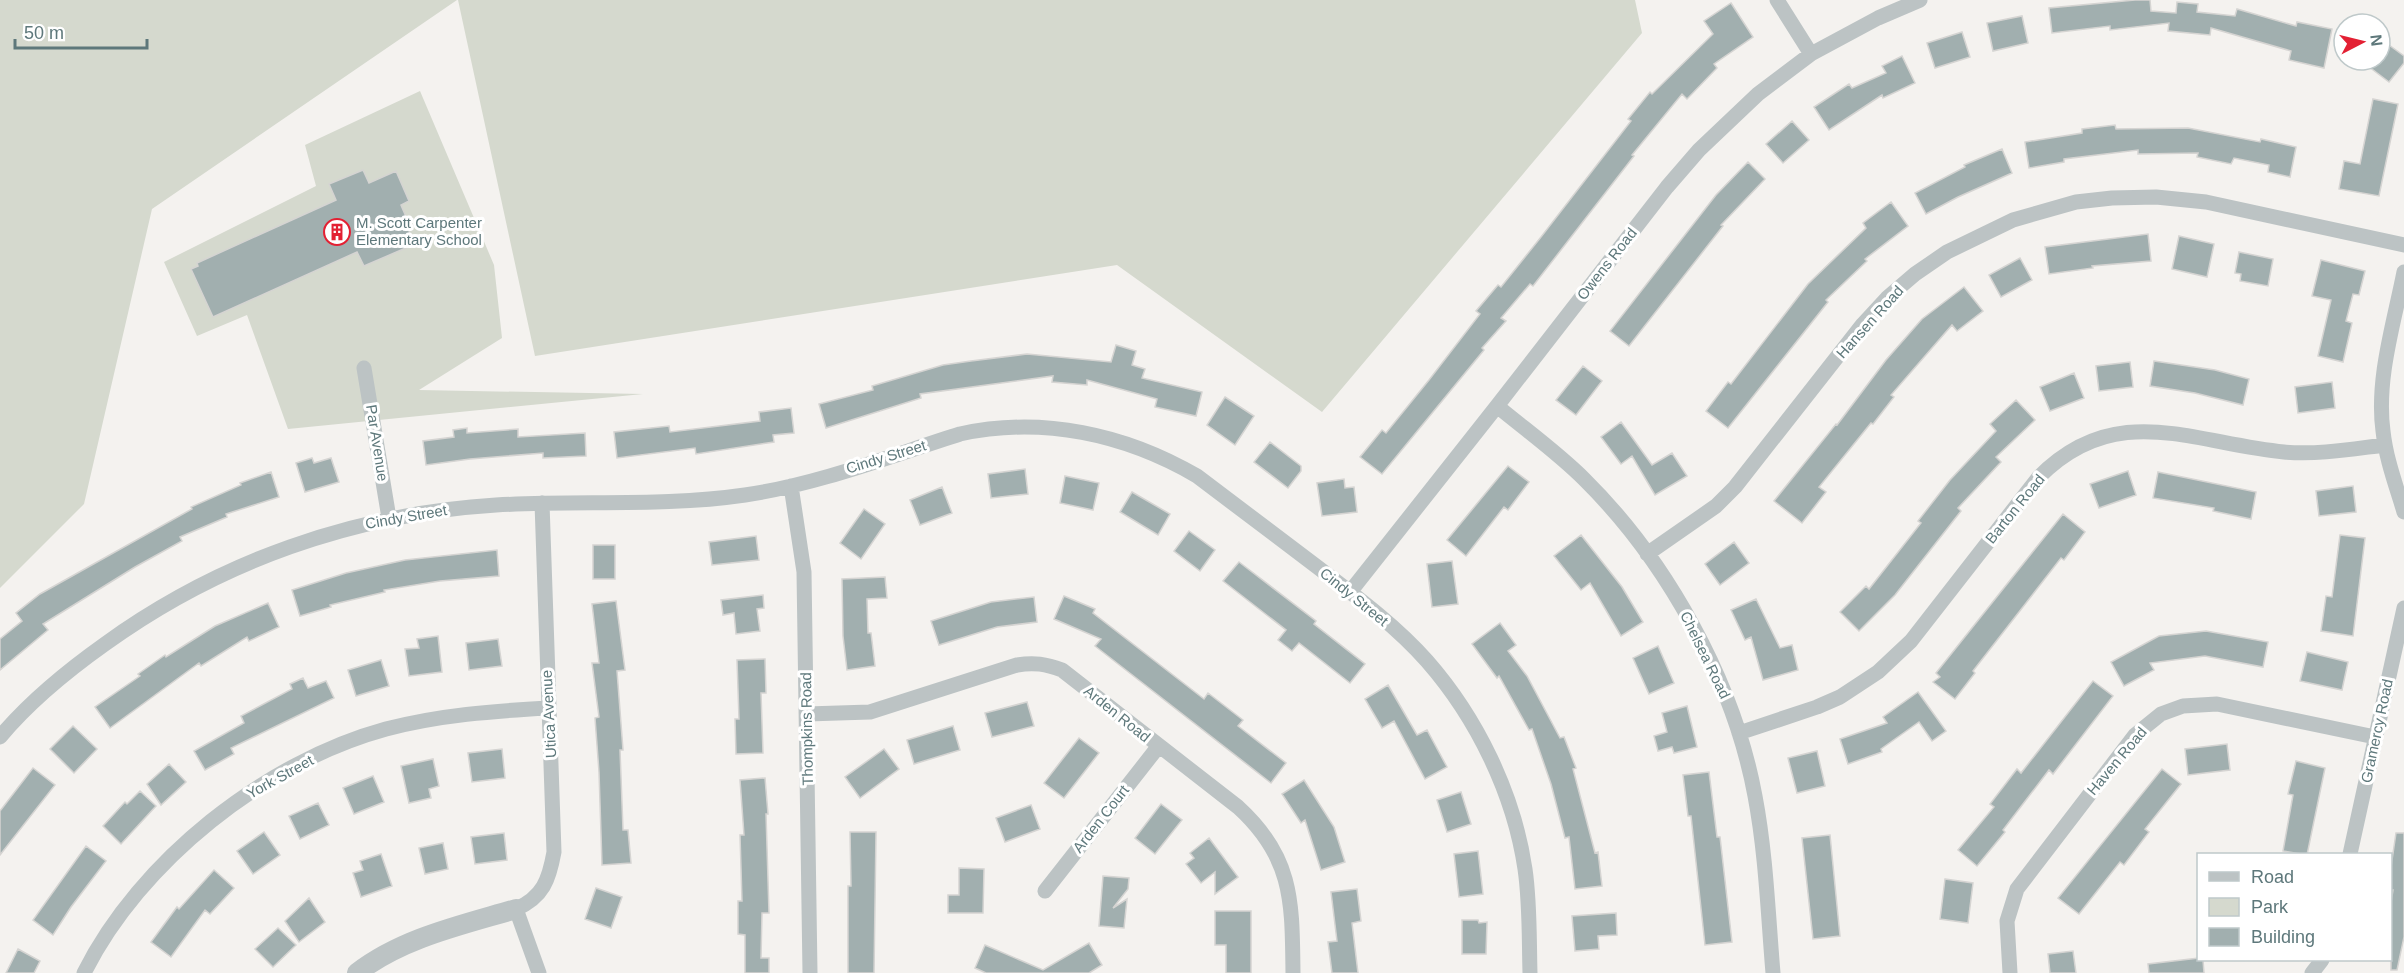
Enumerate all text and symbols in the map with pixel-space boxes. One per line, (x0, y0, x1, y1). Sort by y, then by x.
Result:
scale bar (15, 12, 147, 50)
north arrow (2332, 12, 2392, 72)
text: 50 m (24, 23, 64, 43)
text: N (2367, 33, 2386, 47)
place label: M. Scott Carpenter Elementary School (356, 214, 482, 248)
building icon: M. Scott Carpenter Elementary School (322, 217, 352, 247)
street label: Owens Road (1573, 224, 1640, 303)
street label: Hansen Road (1833, 282, 1907, 361)
street label: Par Avenue (363, 403, 392, 482)
street label: Cindy Street (844, 436, 929, 477)
street label: Barton Road (1982, 471, 2048, 547)
street label: Cindy Street (364, 501, 449, 532)
street label: Cindy Street (1317, 564, 1392, 630)
street label: Chelsea Road (1677, 608, 1734, 701)
street label: Utica Avenue (538, 670, 559, 758)
street label: Thompkins Road (797, 672, 816, 786)
street label: Gramercy Road (2357, 677, 2396, 784)
street label: Arden Road (1081, 682, 1154, 745)
street label: Haven Road (2083, 723, 2150, 798)
street label: York Street (243, 751, 317, 802)
street label: Arden Court (1069, 781, 1133, 856)
legend (2197, 853, 2392, 961)
text: Road (2251, 867, 2294, 887)
text: Park (2251, 897, 2289, 917)
text: Building (2251, 927, 2315, 947)

